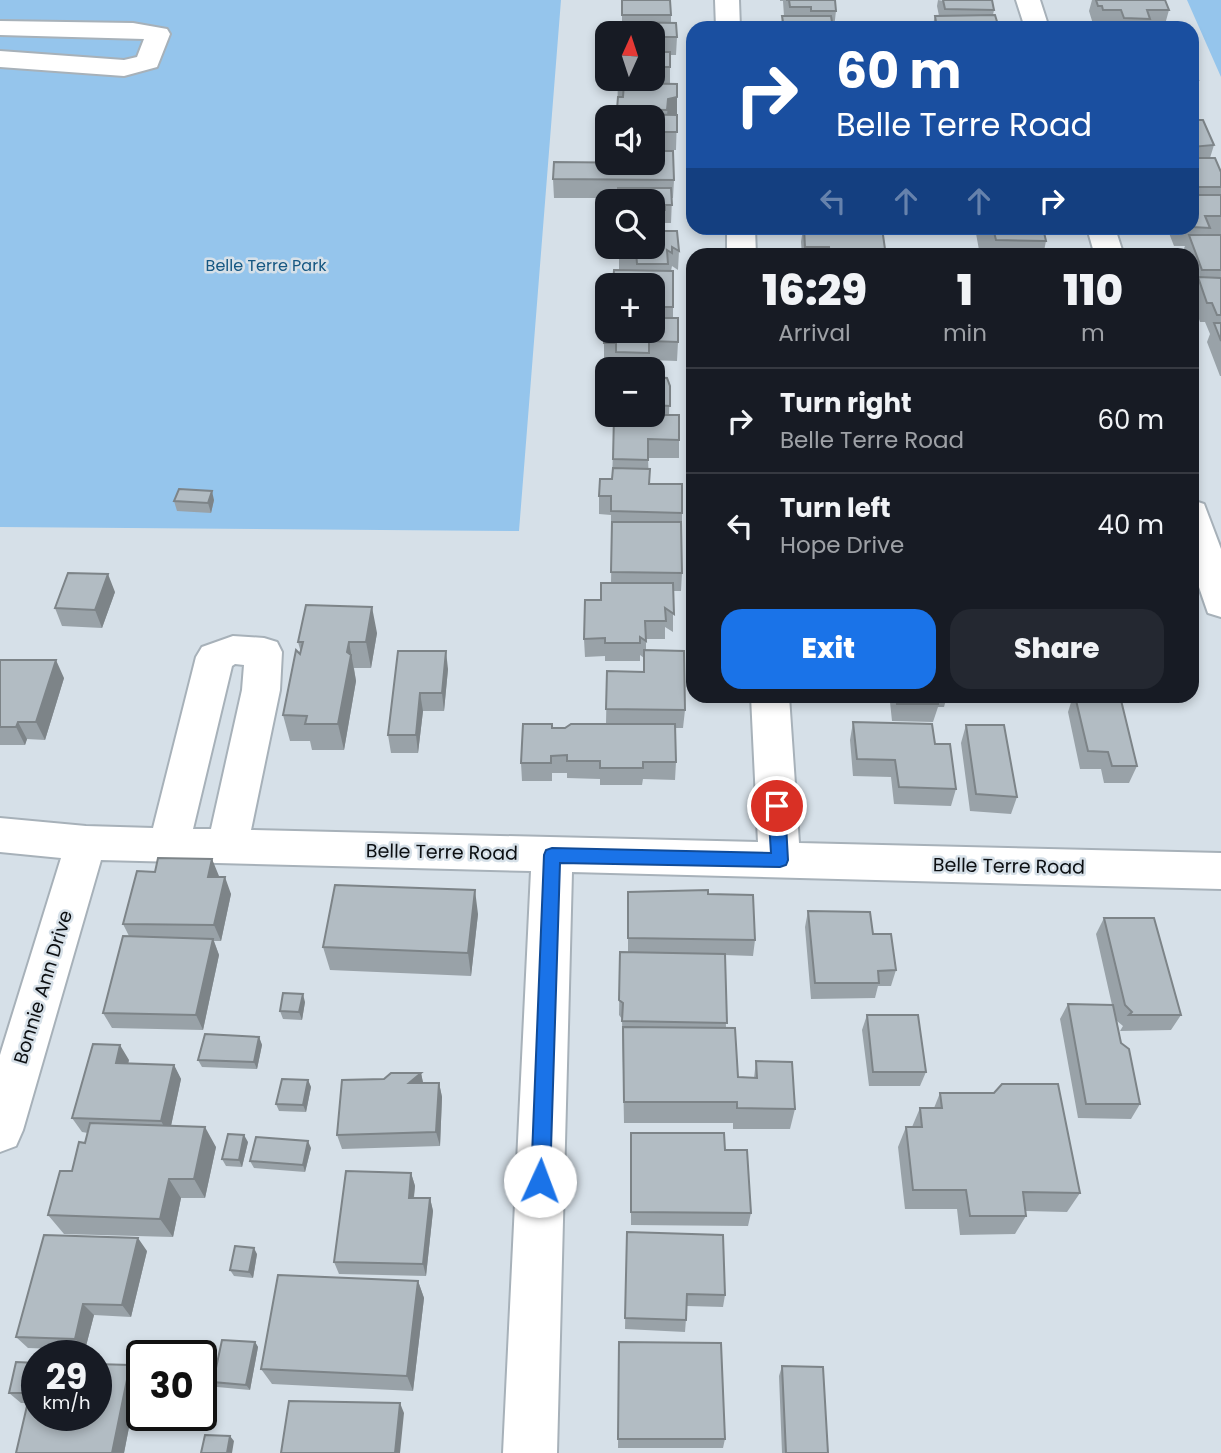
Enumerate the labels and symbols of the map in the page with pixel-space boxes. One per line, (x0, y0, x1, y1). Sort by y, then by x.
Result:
north arrow (595, 21, 665, 91)
park label: Belle Terre Park (206, 254, 327, 277)
pin (747, 776, 807, 836)
street label: Belle Terre Road (366, 837, 518, 867)
street label: Belle Terre Road (933, 851, 1085, 881)
street label: Bonnie Ann Drive (7, 907, 79, 1067)
position arrow (503, 1144, 577, 1218)
speed limit sign: 30 (126, 1340, 217, 1431)

